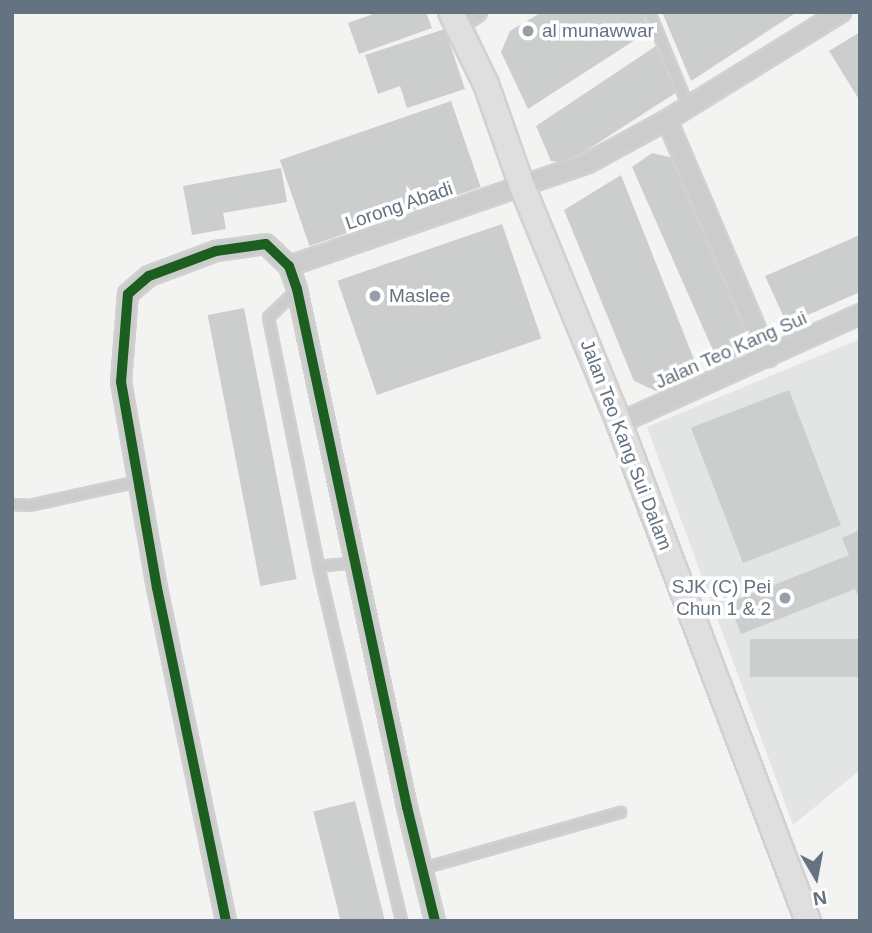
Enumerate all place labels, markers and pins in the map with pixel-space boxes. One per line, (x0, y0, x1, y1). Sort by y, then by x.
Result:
place label: al munawwar (542, 20, 654, 42)
marker: al munawwar (520, 23, 536, 39)
place label: Maslee (389, 285, 450, 307)
marker: Maslee (367, 288, 383, 304)
place label: SJK (C) Pei Chun 1 & 2 (672, 576, 771, 620)
marker: SJK (C) Pei Chun 1 & 2 (777, 590, 793, 606)

